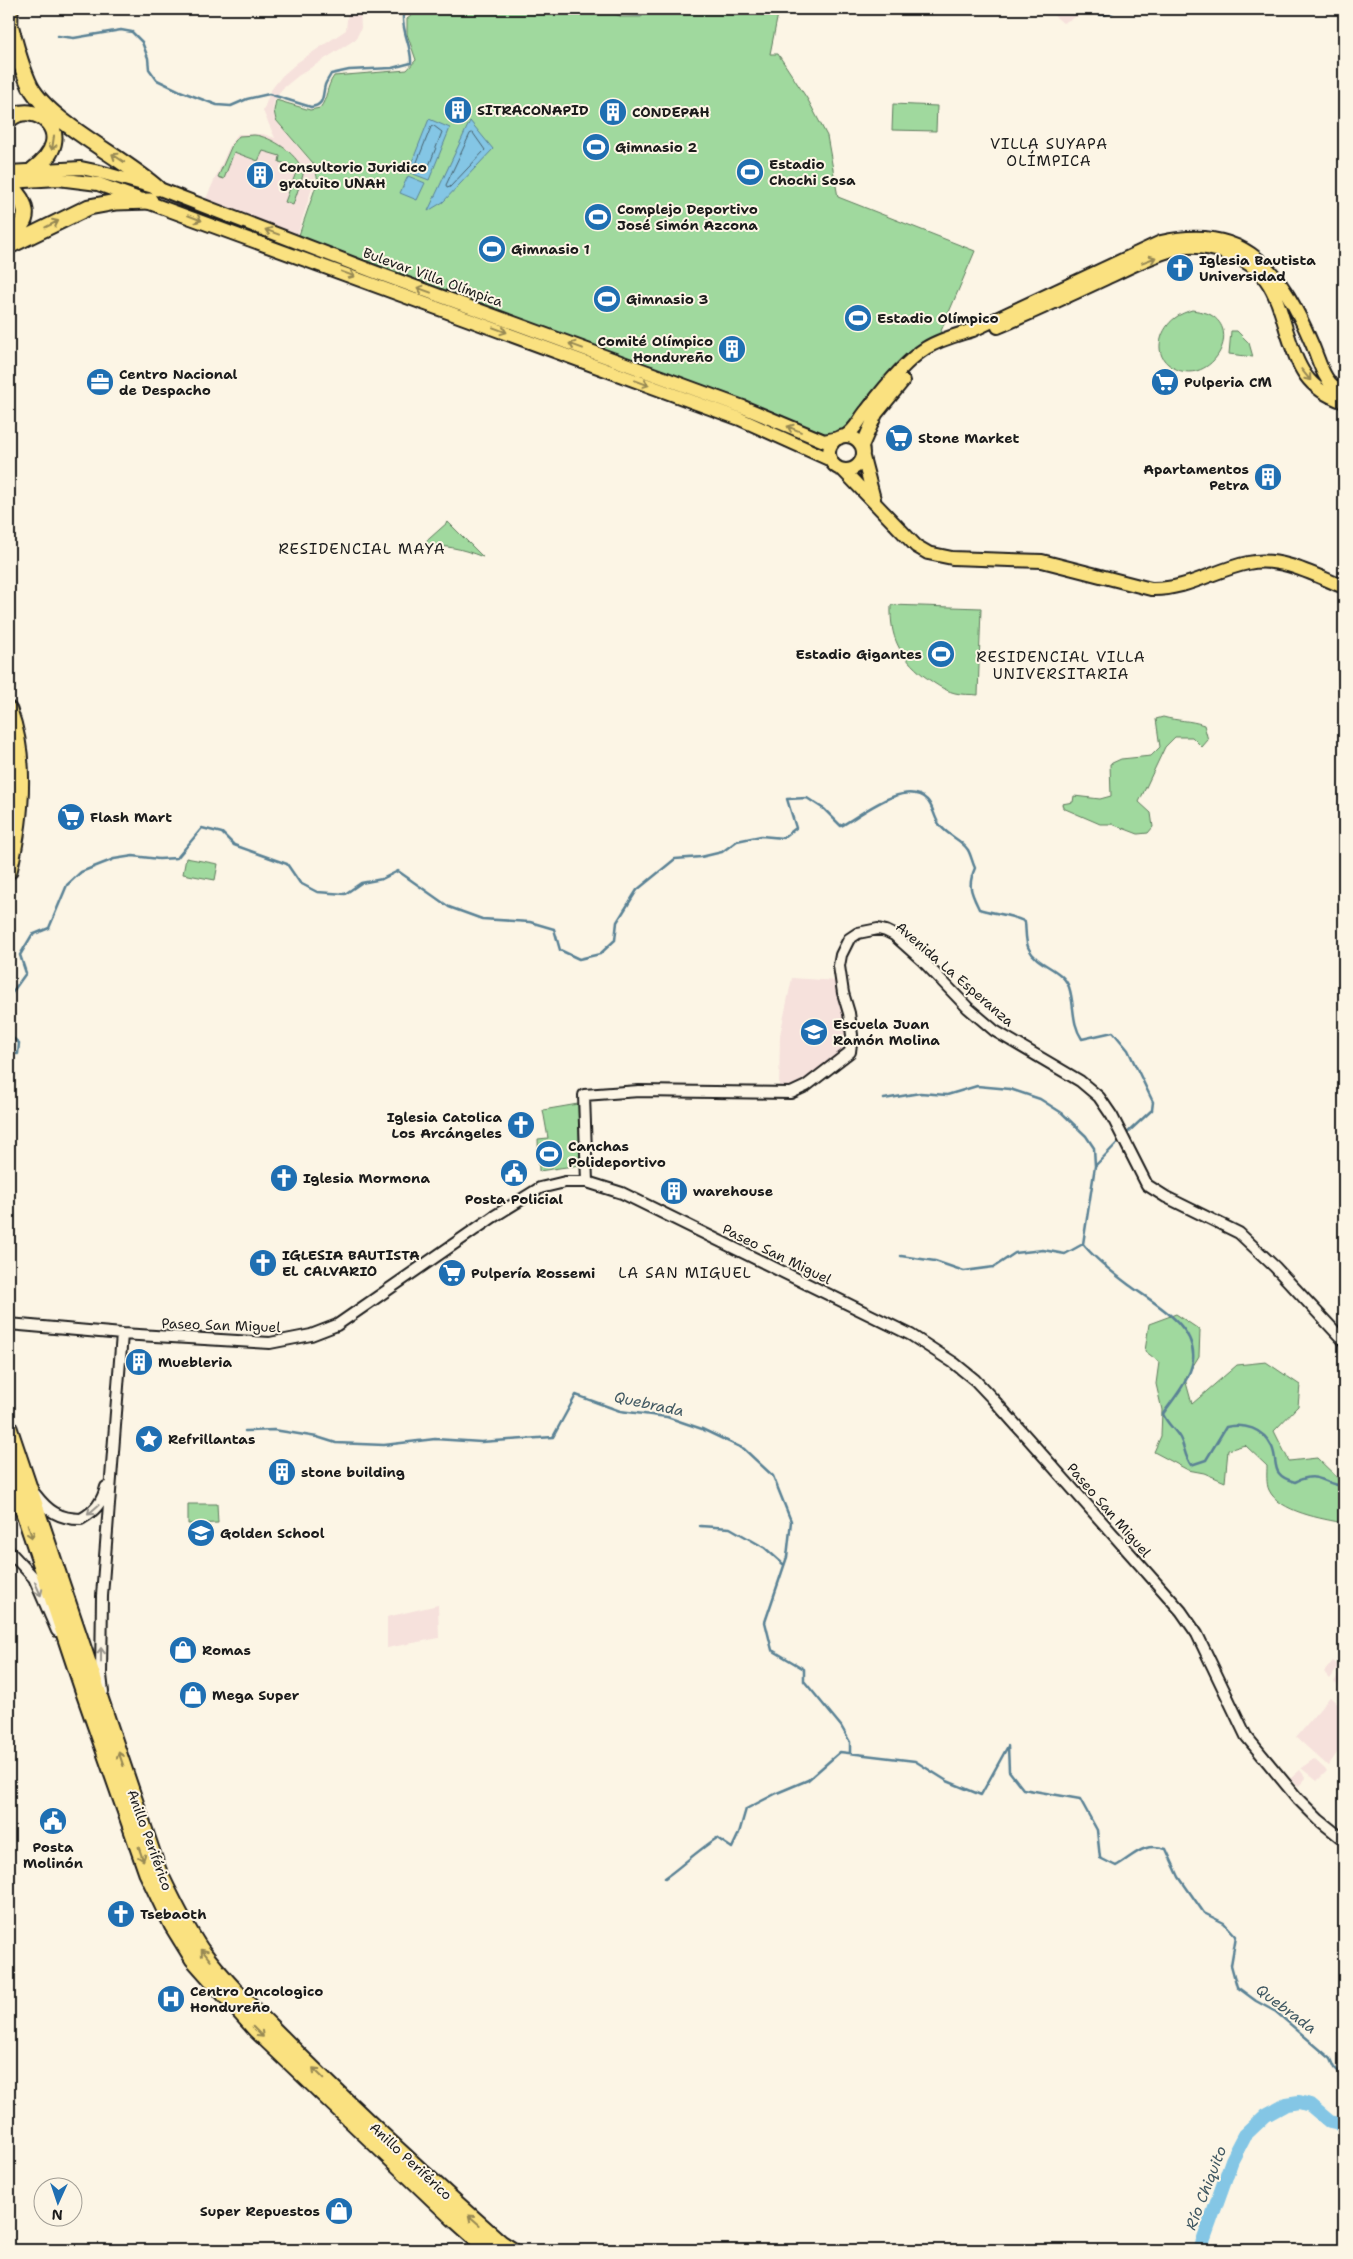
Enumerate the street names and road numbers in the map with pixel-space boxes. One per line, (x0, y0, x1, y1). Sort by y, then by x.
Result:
street label: Bulevar Villa Olímpica (361, 243, 506, 311)
street label: Avenida La Esperanza (892, 918, 1018, 1030)
street label: Paseo San Miguel (719, 1220, 835, 1289)
street label: Paseo San Miguel (161, 1314, 282, 1336)
street label: Paseo San Miguel (1063, 1459, 1155, 1561)
street label: Anillo Periférico (123, 1787, 177, 1893)
street label: Anillo Periférico (366, 2118, 456, 2204)

